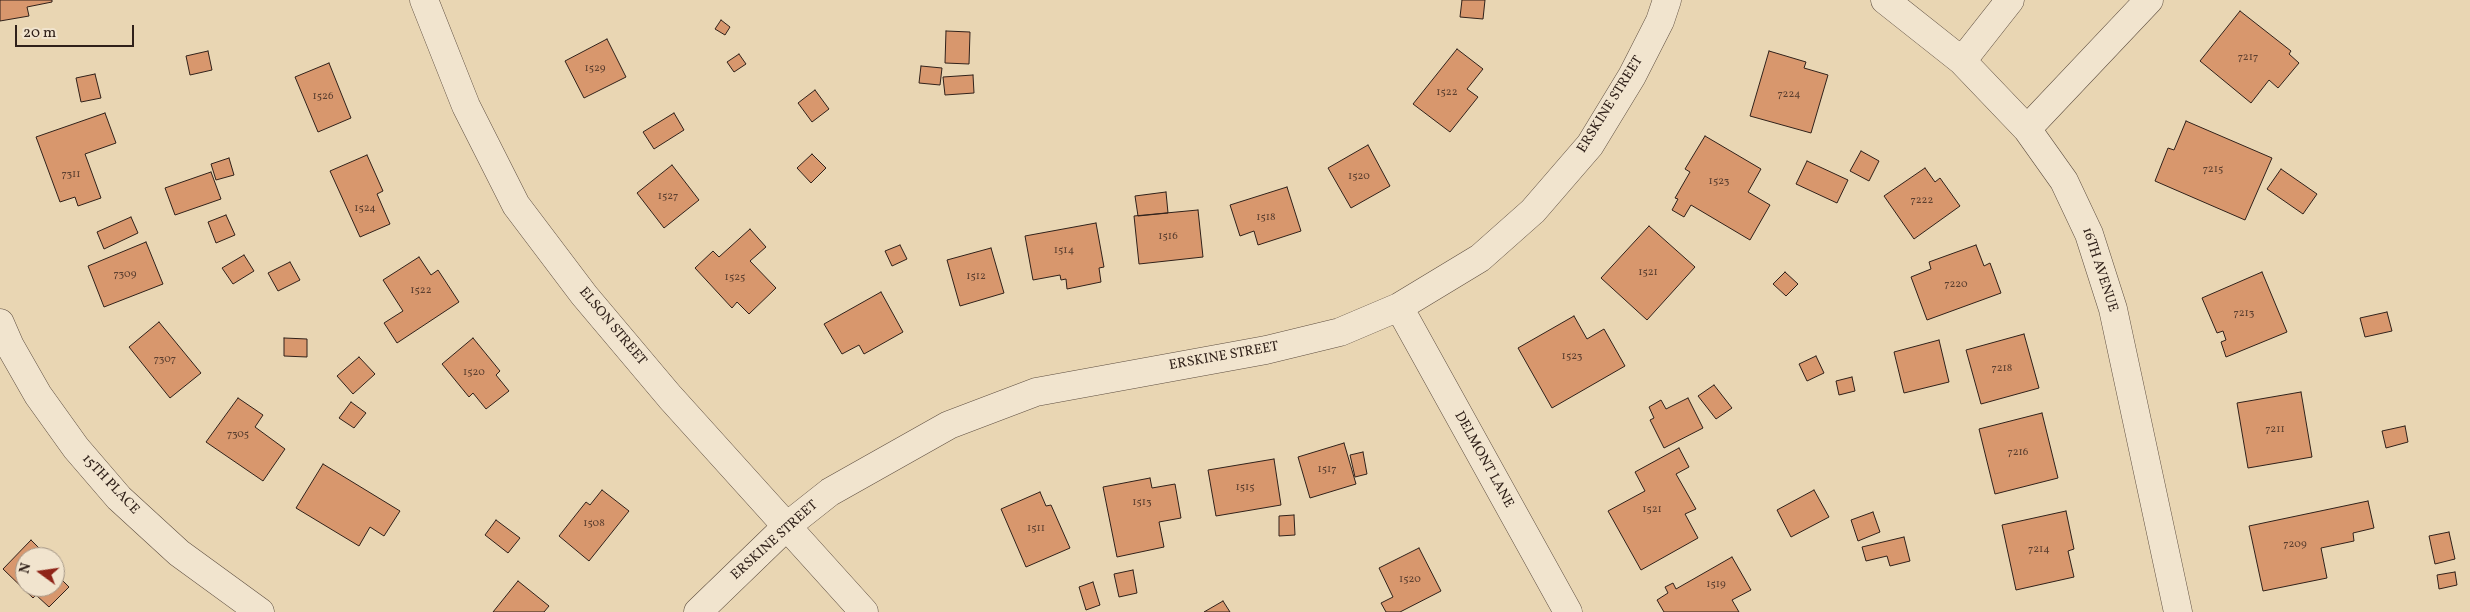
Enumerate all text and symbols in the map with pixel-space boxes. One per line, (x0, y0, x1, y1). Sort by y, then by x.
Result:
scale bar (18, 15, 136, 47)
text: 20 m (23, 23, 56, 44)
house number: 7217 (2238, 51, 2258, 65)
street label: ERSKINE STREET (1574, 53, 1648, 157)
house number: 1529 (584, 62, 606, 76)
house number: 1522 (1436, 86, 1458, 100)
house number: 7224 (1777, 88, 1801, 102)
house number: 1526 (312, 90, 334, 104)
house number: 7215 (2203, 163, 2223, 177)
house number: 7311 (61, 168, 81, 182)
house number: 1520 (1348, 170, 1370, 184)
house number: 1523 (1709, 175, 1729, 189)
house number: 1527 (658, 190, 678, 204)
house number: 7222 (1911, 194, 1933, 208)
house number: 1524 (354, 202, 376, 216)
house number: 1518 (1256, 211, 1276, 225)
street label: 16TH AVENUE (2077, 226, 2121, 314)
house number: 1516 (1158, 230, 1178, 244)
house number: 1514 (1054, 244, 1074, 258)
house number: 1521 (1638, 266, 1658, 280)
house number: 7309 (114, 268, 136, 282)
house number: 1512 (966, 270, 986, 284)
house number: 1525 (725, 271, 745, 285)
house number: 7220 (1944, 278, 1968, 292)
house number: 1522 (410, 284, 432, 298)
street label: ELSON STREET (574, 285, 650, 369)
house number: 7213 (2234, 307, 2254, 321)
street label: ERSKINE STREET (1168, 339, 1280, 375)
house number: 1523 (1562, 350, 1582, 364)
house number: 7307 (154, 353, 176, 367)
house number: 7218 (1992, 362, 2012, 376)
house number: 1520 (463, 366, 485, 380)
street label: DELMONT LANE (1450, 409, 1516, 511)
house number: 7211 (2265, 423, 2285, 437)
house number: 7305 (227, 428, 249, 442)
house number: 7216 (2008, 446, 2028, 460)
street label: 15TH PLACE (78, 451, 142, 519)
house number: 1517 (1317, 463, 1337, 477)
house number: 1515 (1235, 481, 1255, 495)
house number: 1513 (1132, 496, 1152, 510)
street label: ERSKINE STREET (728, 498, 822, 584)
house number: 1521 (1642, 503, 1662, 517)
house number: 1508 (583, 517, 605, 531)
house number: 1511 (1027, 522, 1045, 536)
house number: 7209 (2283, 538, 2307, 552)
house number: 7214 (2028, 543, 2050, 557)
north arrow (15, 547, 65, 597)
text: N (15, 561, 36, 576)
house number: 1520 (1399, 573, 1421, 587)
house number: 1519 (1706, 578, 1726, 592)

